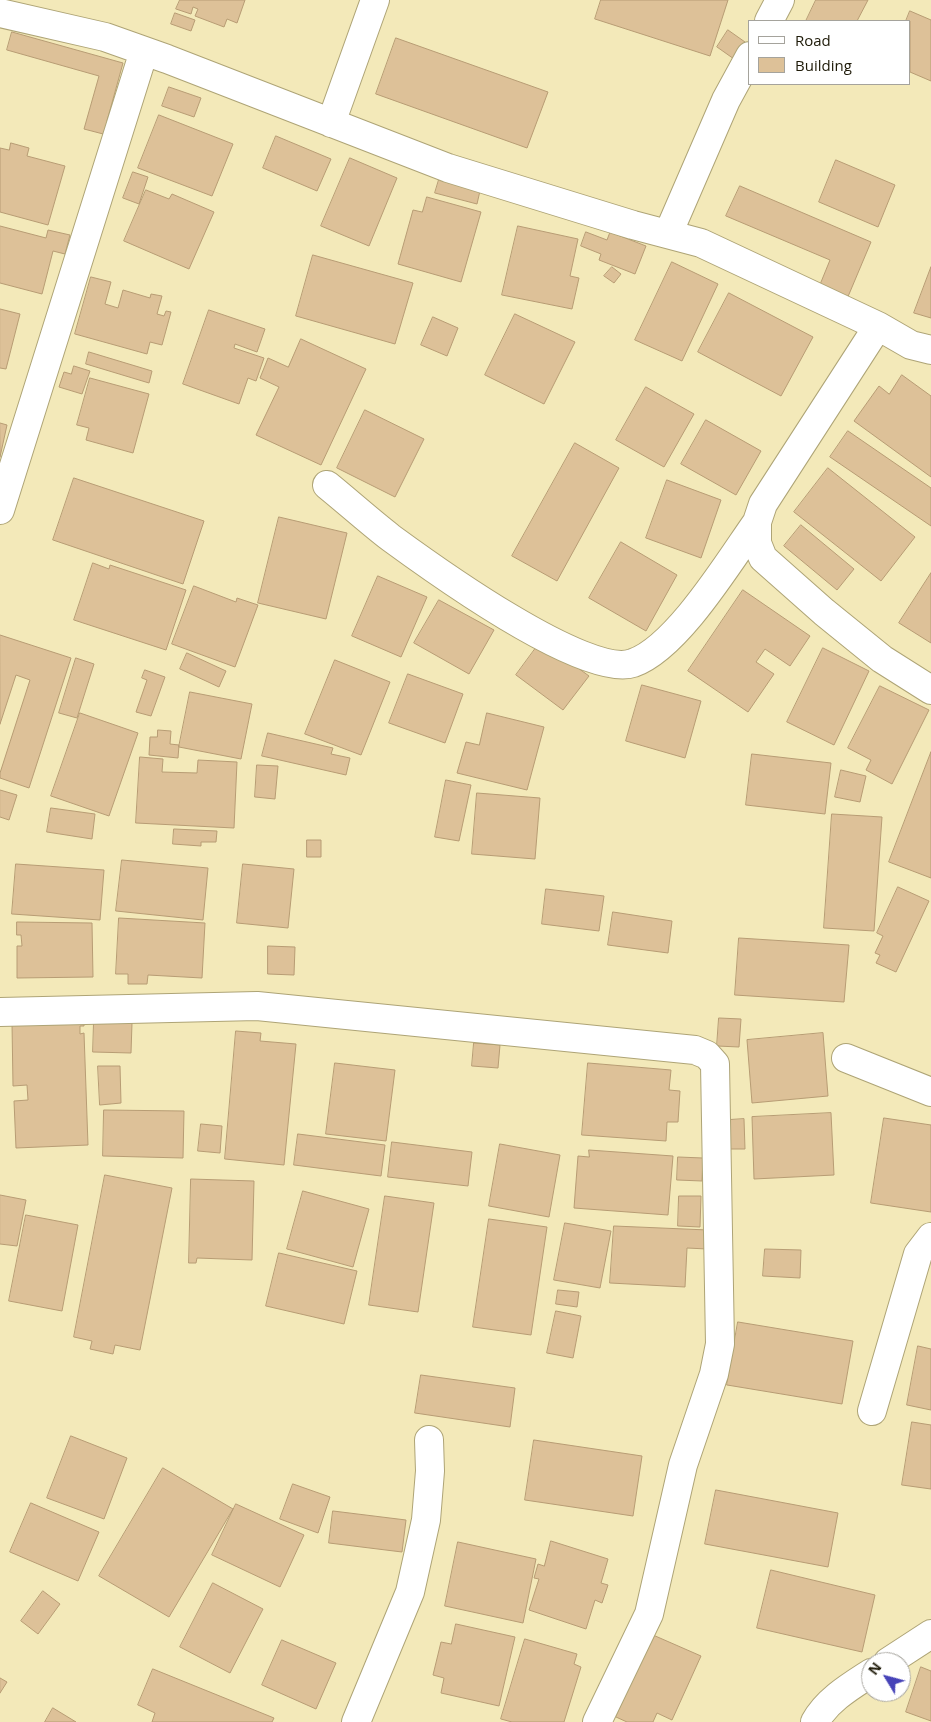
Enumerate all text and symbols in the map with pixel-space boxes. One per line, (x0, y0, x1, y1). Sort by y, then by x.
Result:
legend (748, 20, 911, 85)
text: Road (795, 30, 831, 50)
text: Building (795, 55, 852, 75)
north arrow (861, 1652, 911, 1702)
text: N (863, 1658, 885, 1679)

